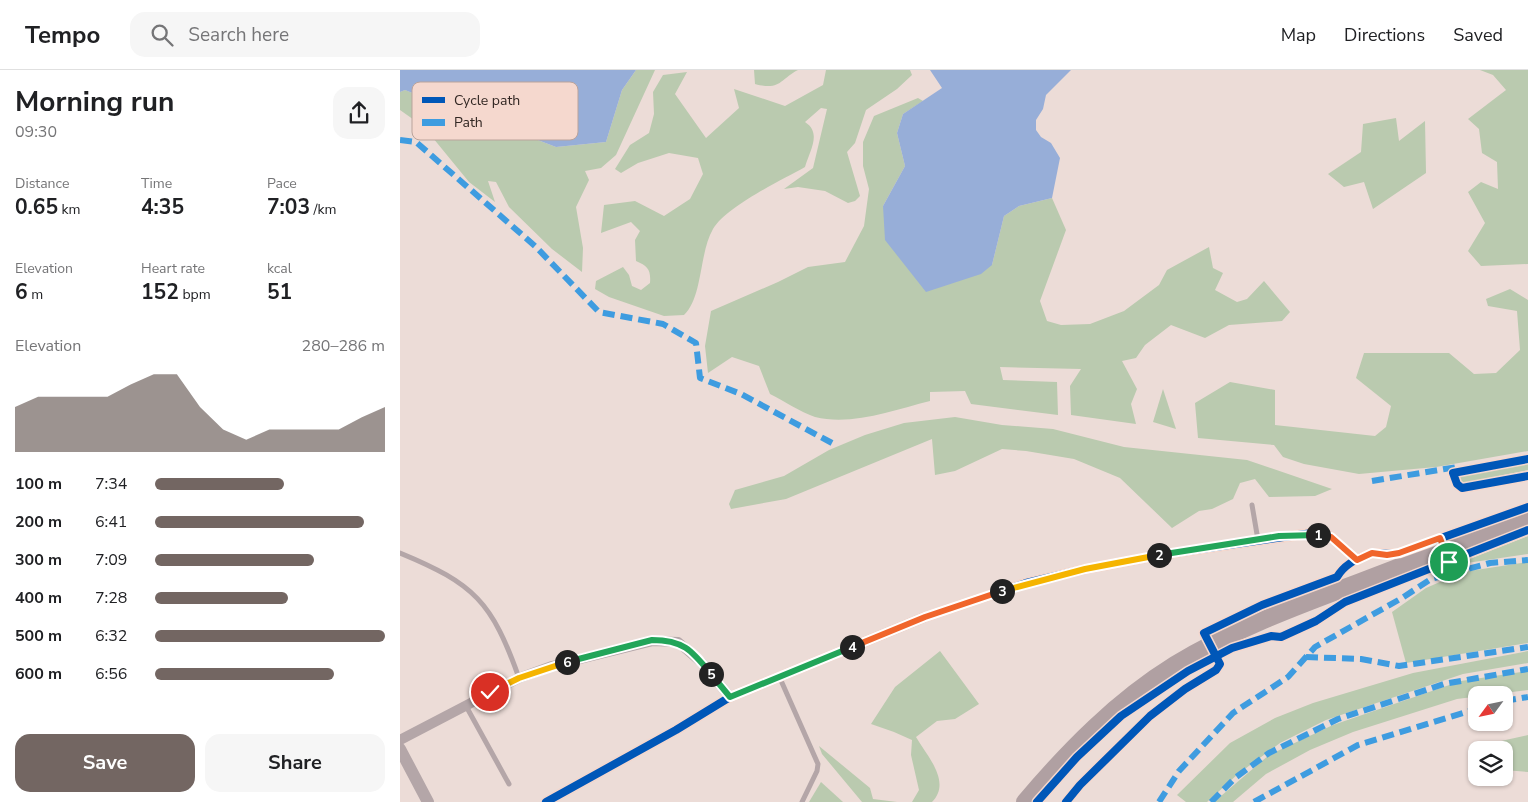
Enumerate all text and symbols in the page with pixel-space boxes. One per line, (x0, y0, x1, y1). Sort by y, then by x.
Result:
search box (130, 12, 480, 57)
text: Tempo (25, 19, 100, 51)
icon: search (148, 21, 176, 49)
text: Search here (188, 22, 289, 48)
text: Map (1281, 23, 1316, 47)
text: Directions (1344, 23, 1425, 47)
text: Saved (1453, 23, 1503, 47)
legend (412, 82, 578, 140)
text: Morning run (15, 83, 174, 121)
button: share (333, 87, 385, 139)
text: Cycle path (454, 91, 520, 110)
text: Path (454, 113, 483, 132)
text: 09:30 (15, 121, 57, 143)
text: Distance (15, 174, 69, 193)
text: Time (141, 174, 172, 193)
text: Pace (267, 174, 297, 193)
text: 0.65 (15, 193, 58, 221)
text: 4:35 (141, 193, 184, 221)
text: 7:03 (267, 193, 310, 221)
text: km (58, 200, 81, 219)
text: /km (310, 200, 337, 219)
text: Elevation (15, 259, 73, 278)
text: Heart rate (141, 259, 205, 278)
text: kcal (267, 259, 292, 278)
text: 6 (15, 278, 28, 306)
text: 152 (141, 278, 179, 306)
text: 51 (267, 278, 292, 306)
text: m (28, 285, 43, 304)
text: bpm (179, 285, 211, 304)
text: Elevation (15, 335, 81, 357)
text: 280–286 m (302, 335, 385, 357)
text: 100 m (15, 473, 62, 495)
text: 7:34 (95, 473, 127, 495)
text: 200 m (15, 511, 62, 533)
text: 6:41 (95, 511, 127, 533)
pin: 1 (1306, 522, 1330, 548)
text: 1 (1314, 526, 1323, 545)
pin (1428, 541, 1470, 583)
pin: 2 (1146, 542, 1172, 568)
text: 2 (1155, 546, 1164, 565)
icon: arrive (1435, 548, 1463, 576)
text: 300 m (15, 549, 62, 571)
text: 7:09 (95, 549, 127, 571)
pin: 3 (990, 578, 1014, 604)
text: 3 (998, 582, 1007, 601)
text: 400 m (15, 587, 62, 609)
text: 7:28 (95, 587, 127, 609)
text: 500 m (15, 625, 62, 647)
text: 6:32 (95, 625, 127, 647)
pin: 4 (840, 634, 864, 660)
text: 4 (848, 638, 857, 657)
pin: 6 (554, 650, 580, 674)
text: 6 (563, 653, 572, 672)
pin: 5 (698, 662, 724, 686)
text: 600 m (15, 663, 62, 685)
text: 6:56 (95, 663, 127, 685)
text: 5 (707, 665, 716, 684)
pin (469, 671, 511, 713)
icon: check (476, 678, 504, 706)
north arrow (1468, 686, 1512, 731)
map controls (1468, 686, 1513, 786)
button: Save (15, 734, 195, 792)
button: Share (205, 734, 385, 792)
button: layers (1468, 741, 1513, 786)

